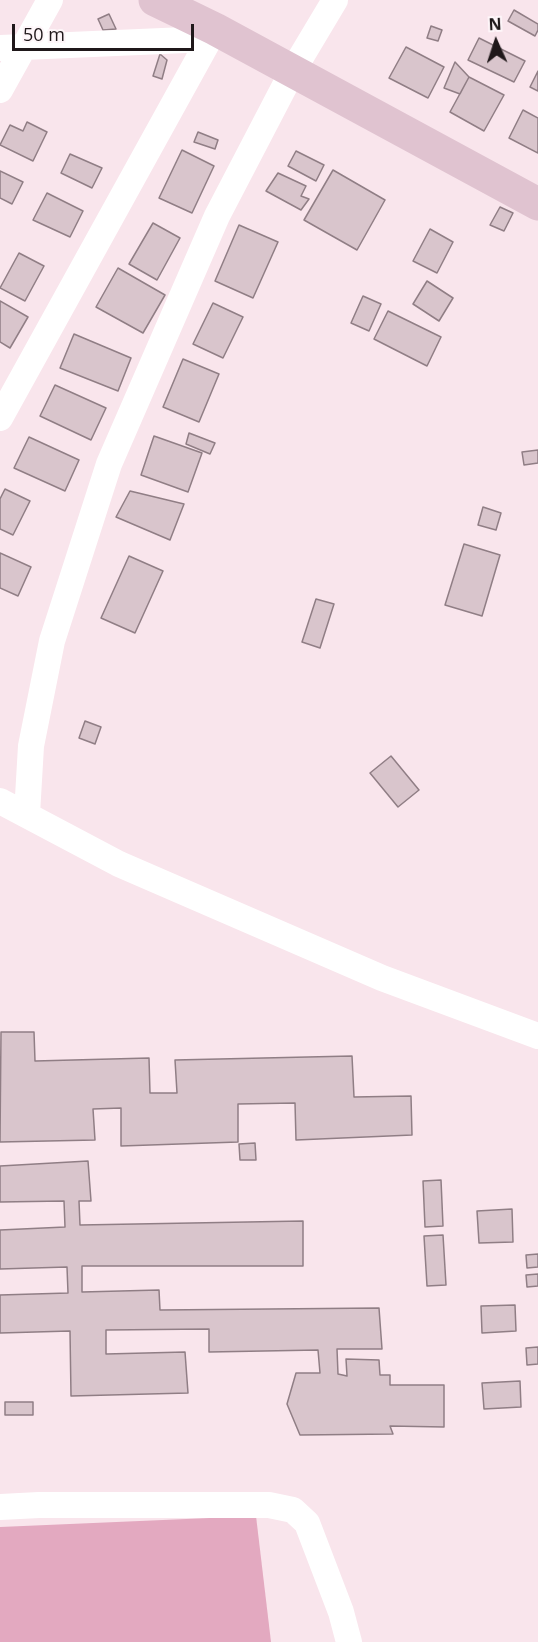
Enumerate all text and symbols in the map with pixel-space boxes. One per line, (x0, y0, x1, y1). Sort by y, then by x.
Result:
scale bar (15, 12, 196, 50)
north arrow (466, 12, 526, 72)
text: N (488, 13, 502, 35)
text: 50 m (23, 22, 65, 46)

